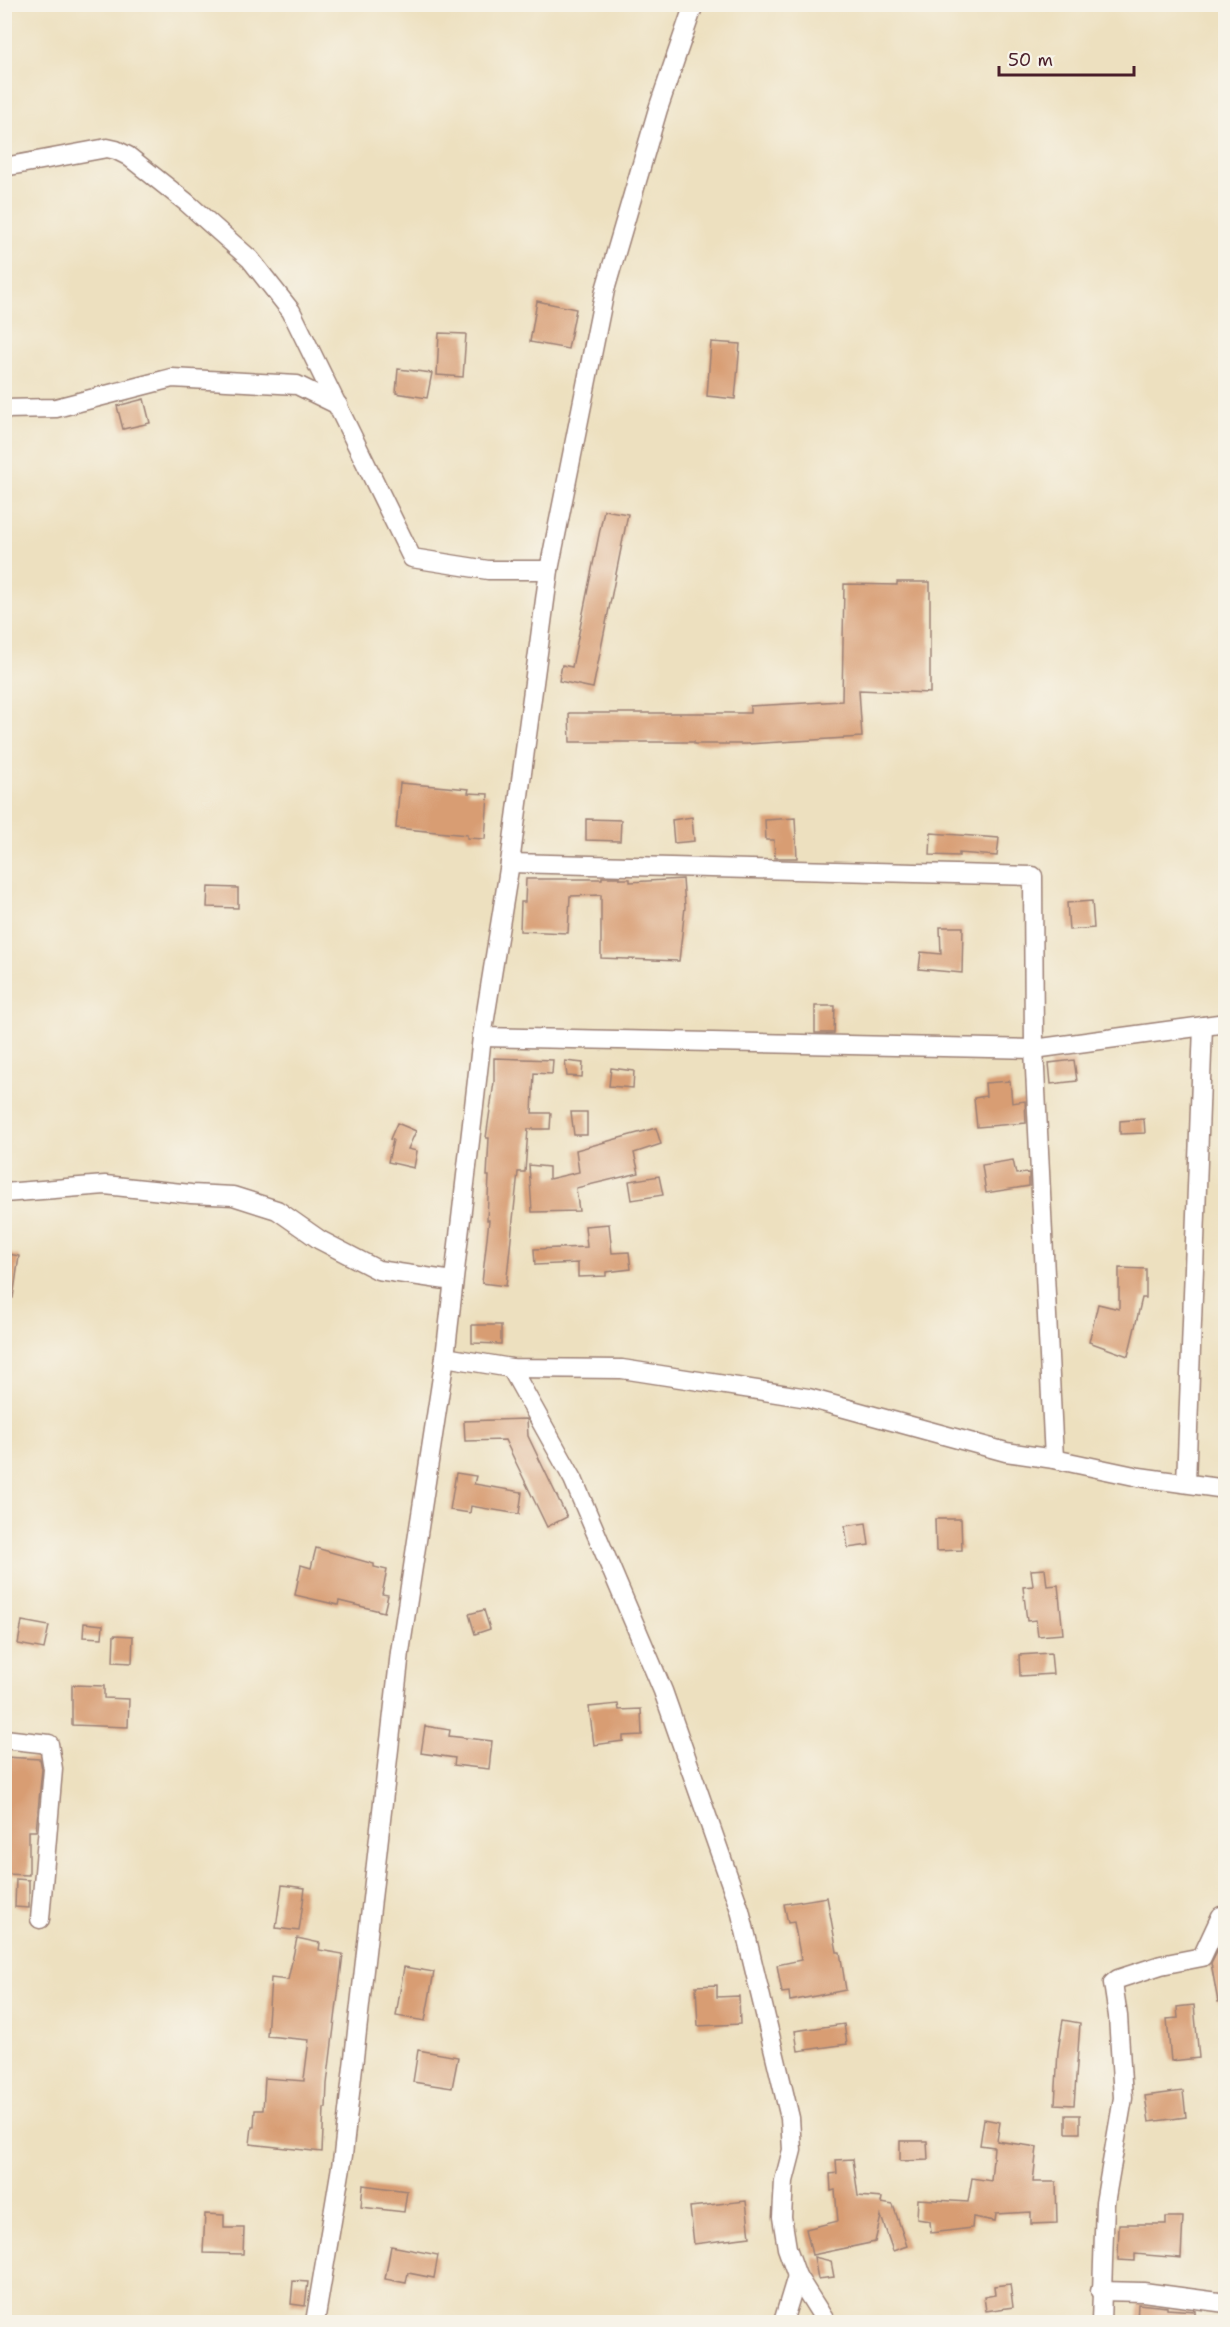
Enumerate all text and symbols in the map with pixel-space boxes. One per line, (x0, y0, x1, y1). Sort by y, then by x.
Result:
scale bar (999, 39, 1134, 77)
text: 50 m (1008, 48, 1053, 72)

